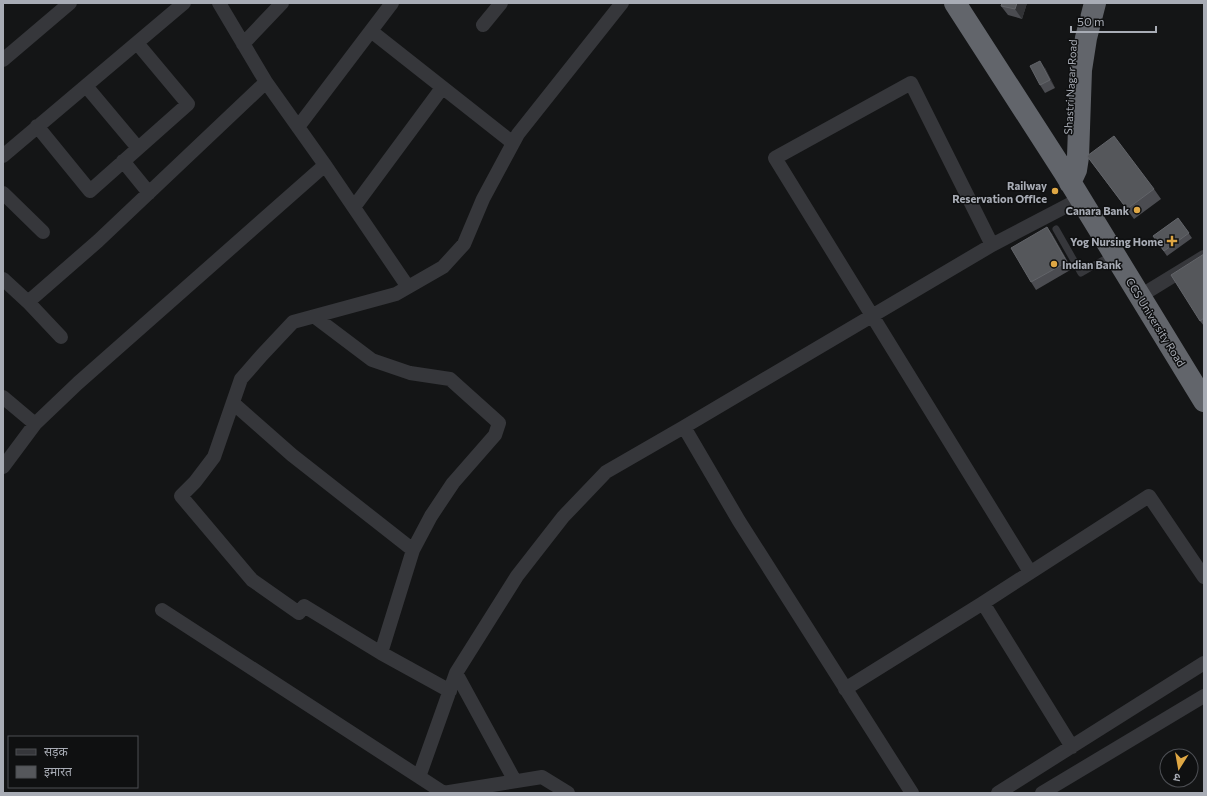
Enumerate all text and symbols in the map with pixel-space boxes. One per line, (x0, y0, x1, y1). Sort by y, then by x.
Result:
scale bar (1071, 8, 1156, 34)
text: 50 m (1077, 14, 1105, 28)
street label: Shastri Nagar Road (1061, 39, 1079, 135)
place label: Railway Reservation Office (952, 179, 1047, 205)
marker: Railway Reservation Office (1050, 186, 1060, 196)
place label: Canara Bank (1065, 204, 1130, 217)
marker: Canara Bank (1132, 205, 1142, 215)
place label: Yog Nursing Home (1070, 235, 1163, 248)
marker: Yog Nursing Home (1166, 235, 1178, 247)
place label: Indian Bank (1062, 258, 1122, 271)
marker: Indian Bank (1049, 259, 1059, 269)
street label: CCS University Road (1123, 275, 1189, 369)
legend (8, 736, 138, 788)
text: सड़क (44, 744, 69, 759)
north arrow (1159, 748, 1199, 788)
text: इमारत (44, 764, 73, 779)
text: उ (1172, 771, 1181, 785)

